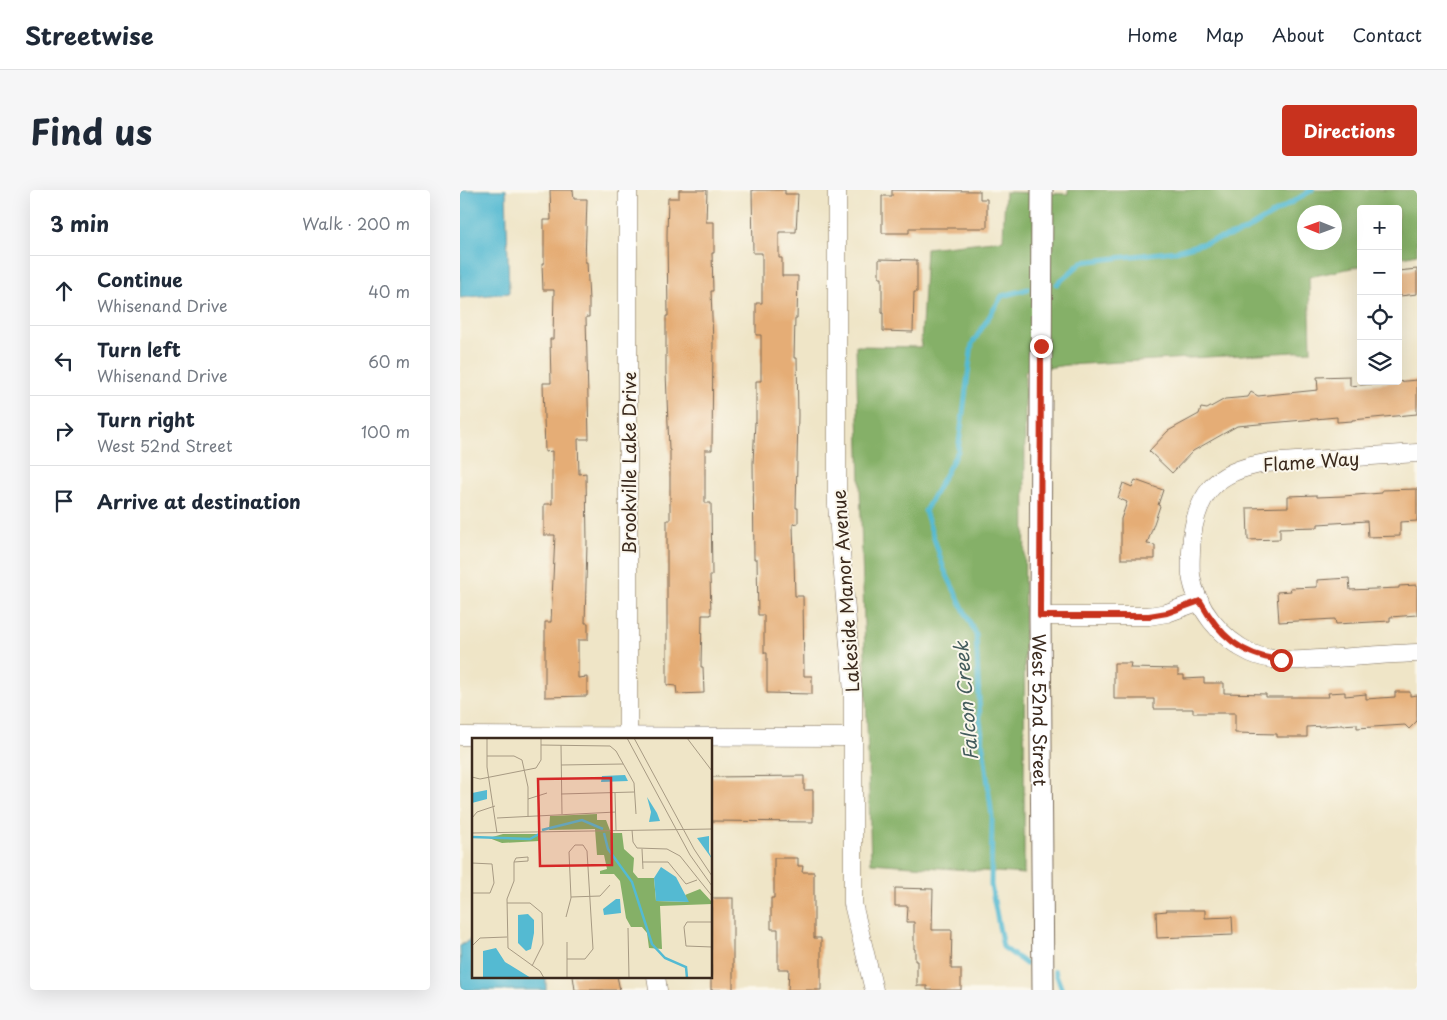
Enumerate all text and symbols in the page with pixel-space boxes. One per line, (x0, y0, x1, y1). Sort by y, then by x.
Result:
text: Streetwise (25, 17, 154, 53)
text: Home (1127, 21, 1177, 48)
text: Map (1205, 21, 1244, 48)
text: About (1272, 21, 1324, 48)
text: Contact (1352, 21, 1422, 48)
text: Find us (30, 104, 152, 157)
button: Directions (1282, 105, 1417, 156)
north arrow (1297, 205, 1342, 250)
map controls (1357, 205, 1402, 385)
button: + (1357, 205, 1402, 250)
text: 3 min (50, 207, 109, 239)
text: Walk · 200 m (302, 211, 410, 235)
button: − (1357, 250, 1402, 295)
text: Continue (97, 265, 183, 293)
icon: ahead (50, 277, 78, 305)
text: 40 m (368, 279, 410, 303)
text: Whisenand Drive (97, 293, 227, 317)
button: locate (1357, 295, 1402, 340)
text: Turn left (97, 335, 181, 363)
route end (1030, 335, 1053, 358)
button: layers (1357, 340, 1402, 385)
icon: left (50, 347, 78, 375)
text: 60 m (368, 349, 410, 373)
text: Whisenand Drive (97, 363, 227, 387)
street label: Brookville Lake Drive (615, 372, 642, 554)
text: Turn right (97, 405, 195, 433)
icon: right (50, 417, 78, 445)
text: 100 m (361, 419, 410, 443)
text: West 52nd Street (97, 433, 232, 457)
street label: Flame Way (1262, 444, 1360, 478)
icon: arrive (50, 487, 78, 515)
text: Arrive at destination (97, 487, 301, 515)
street label: Lakeside Manor Avenue (824, 489, 866, 693)
street label: West 52nd Street (1027, 634, 1055, 786)
water label: Falcon Creek (946, 639, 984, 762)
route start (1270, 649, 1293, 672)
inset map (472, 738, 712, 978)

